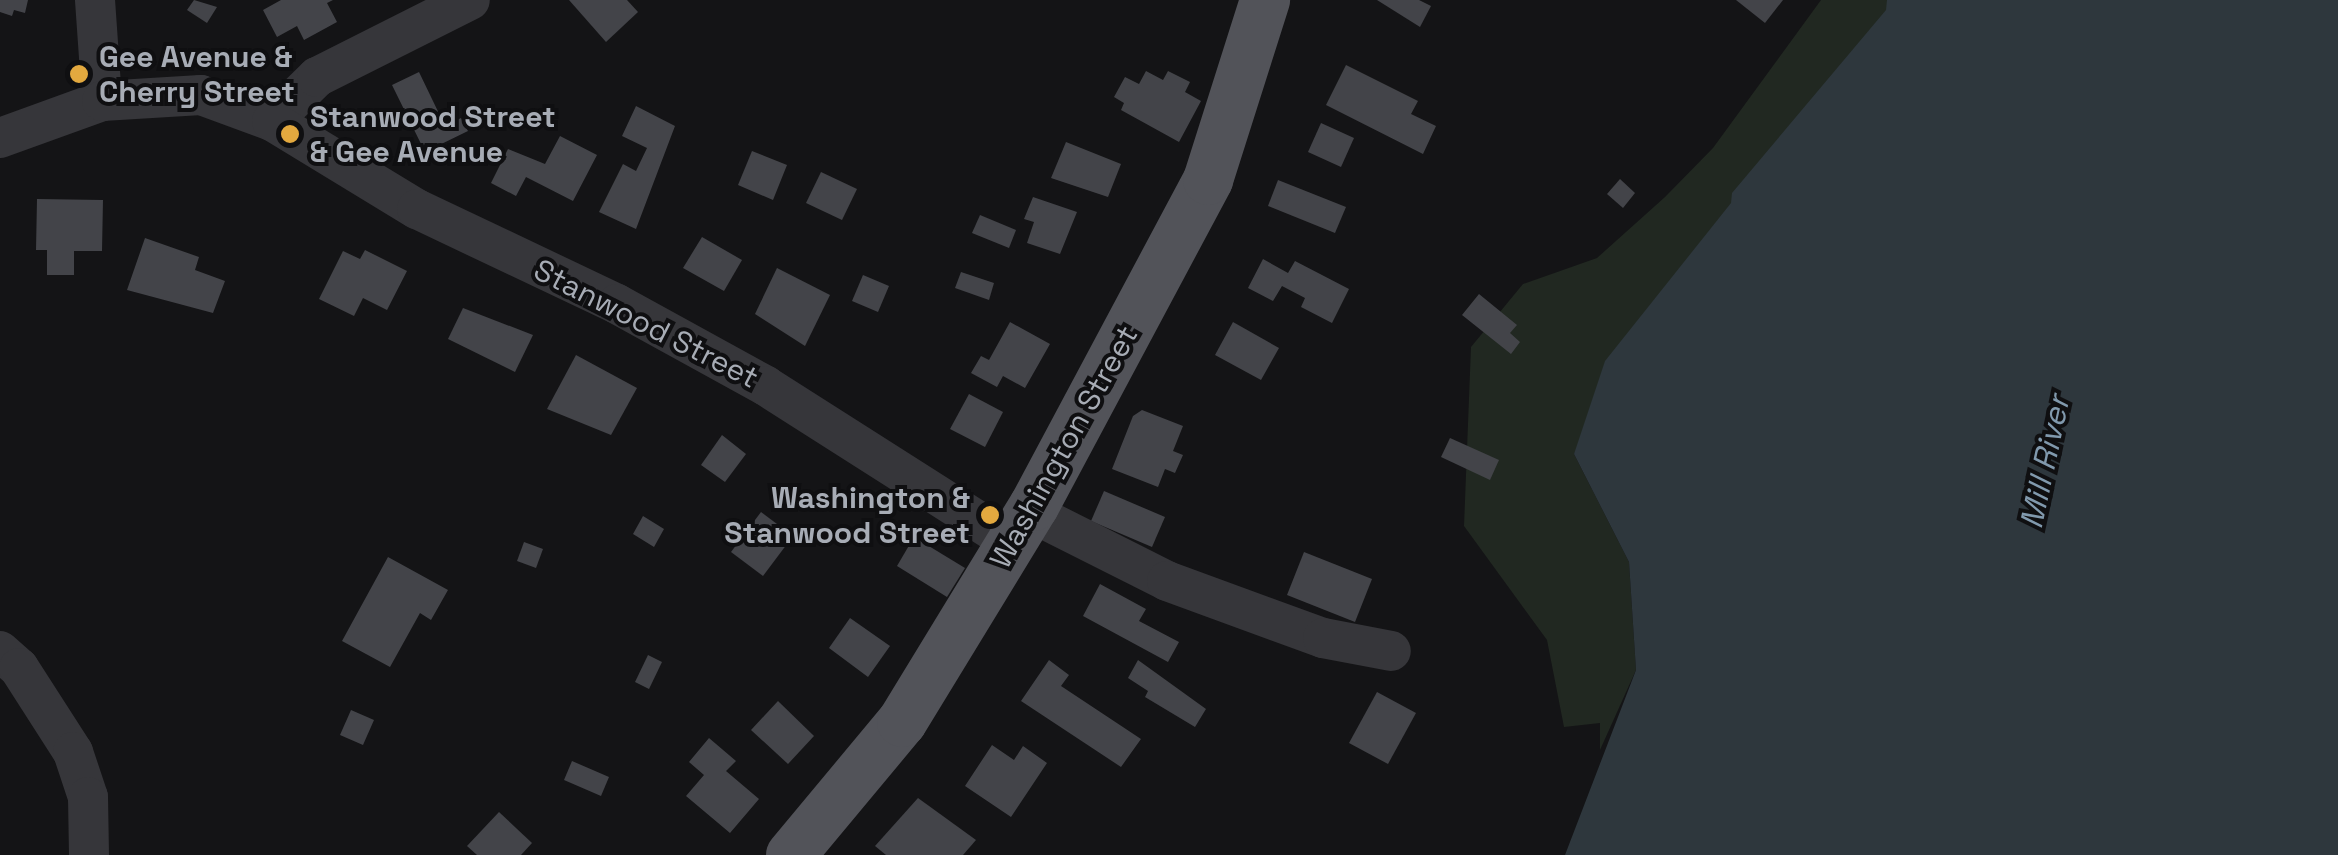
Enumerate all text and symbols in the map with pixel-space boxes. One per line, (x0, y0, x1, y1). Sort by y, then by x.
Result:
place label: Gee Avenue & Cherry Street (99, 39, 295, 110)
marker: Gee Avenue & Cherry Street (68, 63, 90, 85)
place label: Stanwood Street & Gee Avenue (310, 99, 556, 170)
marker: Stanwood Street & Gee Avenue (279, 123, 301, 145)
street label: Stanwood Street (528, 252, 764, 396)
street label: Washington Street (982, 319, 1146, 575)
water label: Mill River (2012, 392, 2078, 532)
place label: Washington & Stanwood Street (724, 480, 970, 550)
marker: Washington & Stanwood Street (979, 504, 1001, 526)

